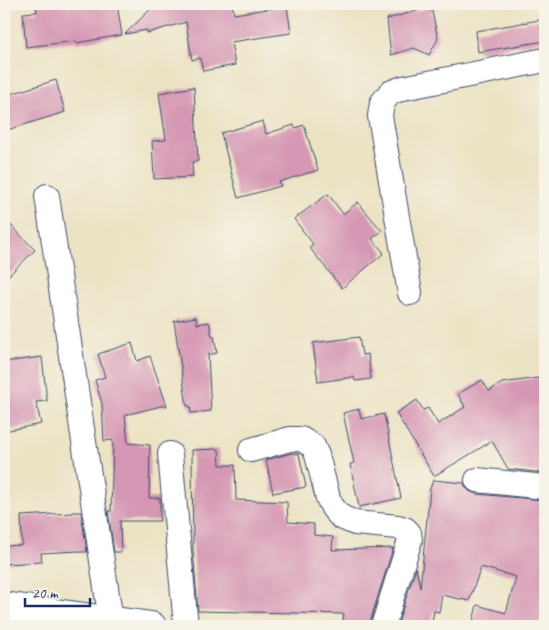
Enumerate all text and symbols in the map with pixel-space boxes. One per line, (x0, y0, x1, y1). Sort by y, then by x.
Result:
scale bar (25, 575, 90, 607)
text: 20 m (32, 584, 59, 603)

